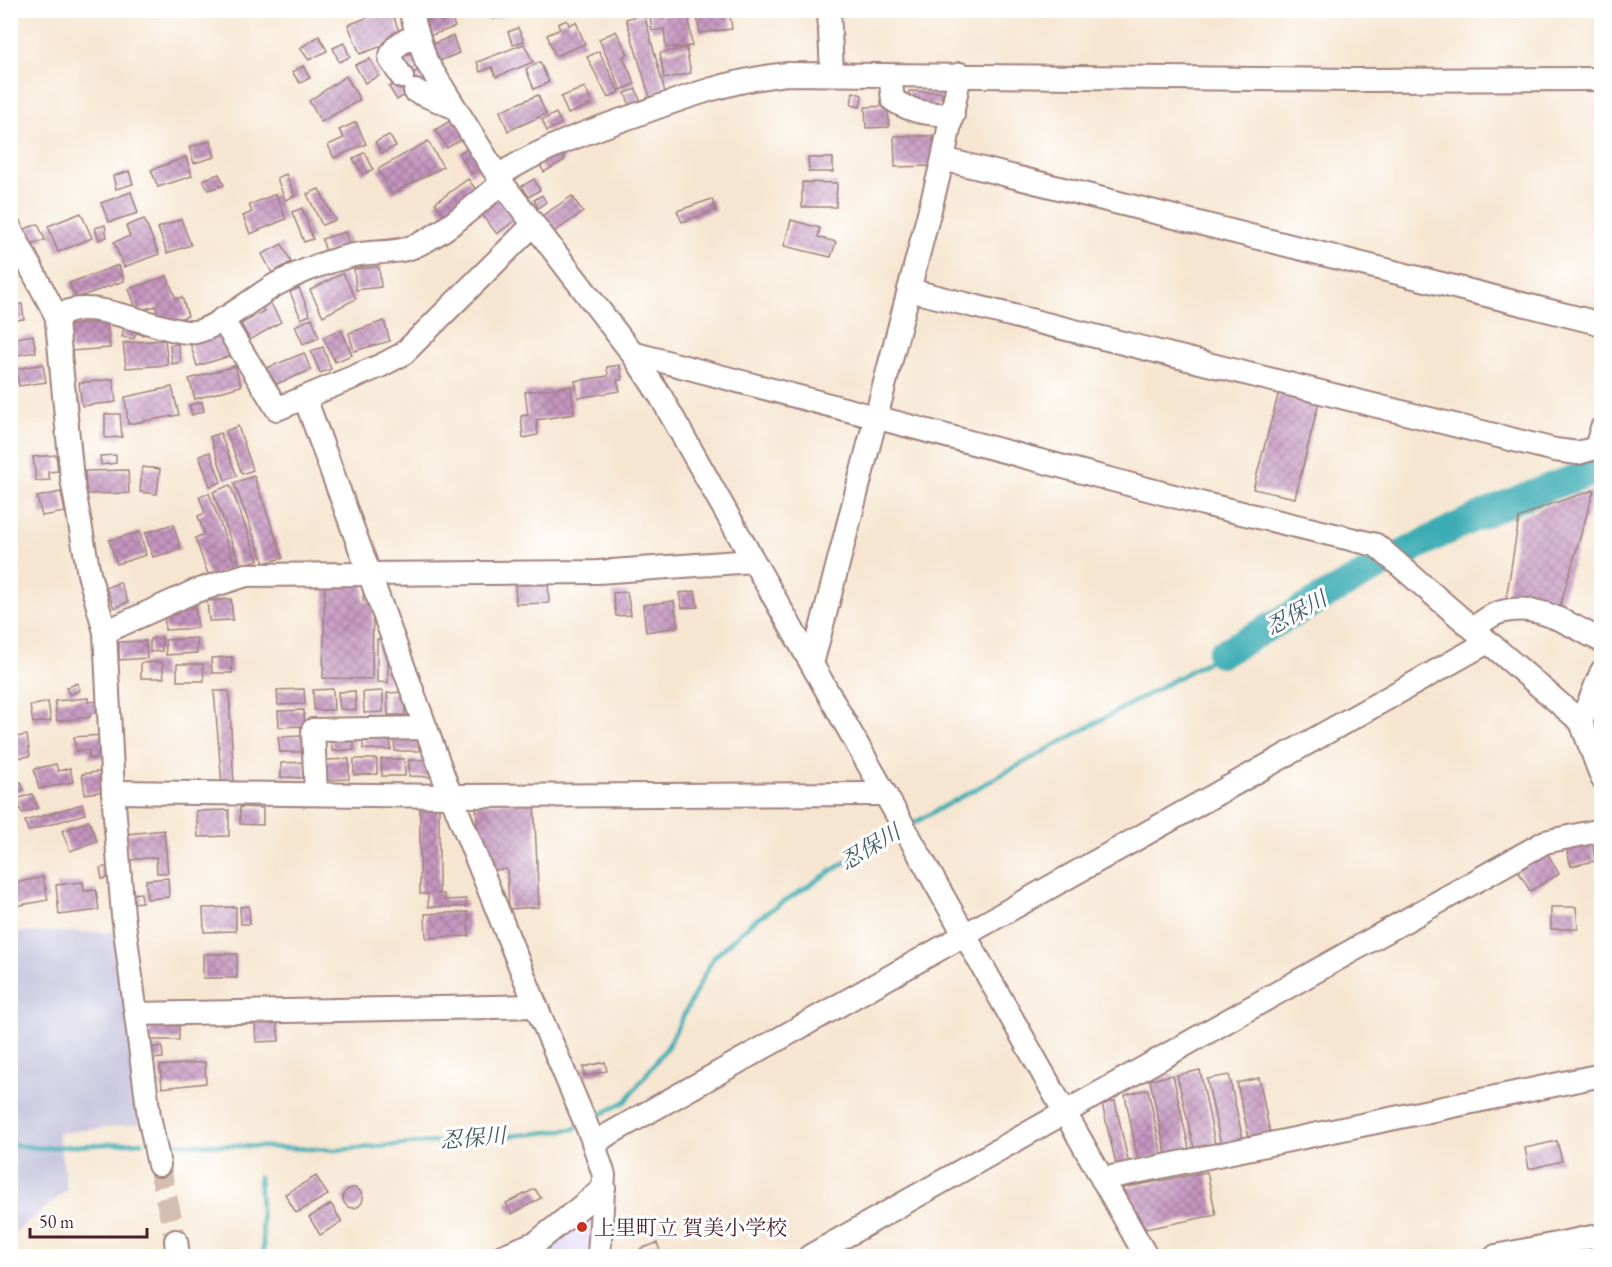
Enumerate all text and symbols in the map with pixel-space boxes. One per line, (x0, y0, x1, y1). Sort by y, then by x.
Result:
water label: 忍保川 (1260, 583, 1334, 642)
water label: 忍保川 (834, 817, 907, 876)
water label: 忍保川 (439, 1121, 509, 1155)
scale bar (30, 1201, 147, 1239)
text: 50 m (39, 1210, 74, 1233)
place label: 上里町立 賀美小学校 (594, 1214, 787, 1241)
marker: 上里町立 賀美小学校 (575, 1220, 589, 1234)

